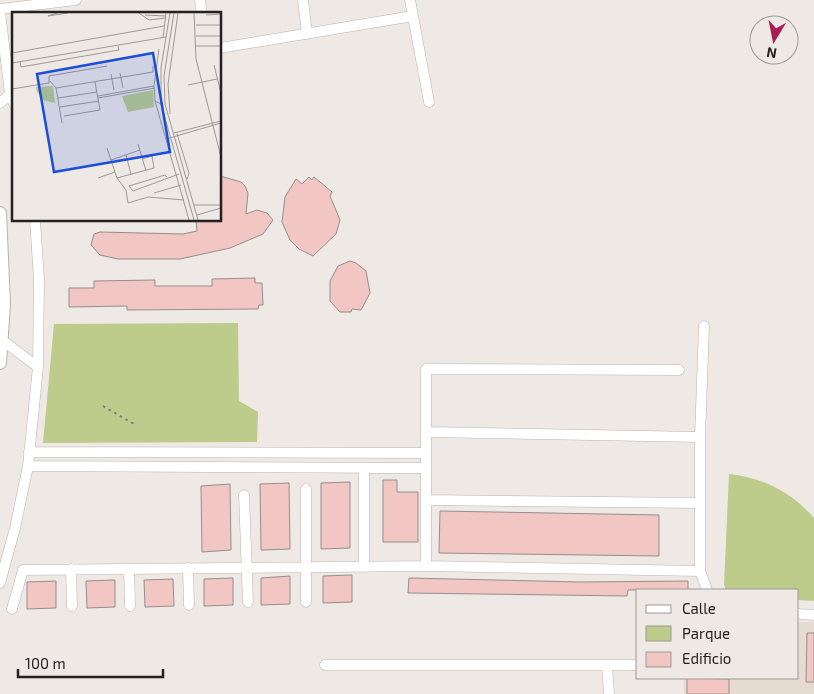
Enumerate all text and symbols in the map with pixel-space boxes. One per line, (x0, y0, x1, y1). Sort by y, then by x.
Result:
inset map (12, 12, 221, 221)
north arrow (749, 15, 799, 65)
text: N (765, 44, 778, 63)
legend (636, 589, 799, 679)
text: Calle (682, 599, 716, 617)
text: Parque (682, 624, 730, 642)
scale bar (18, 646, 162, 678)
text: Edificio (682, 649, 731, 667)
text: 100 m (25, 654, 66, 672)

